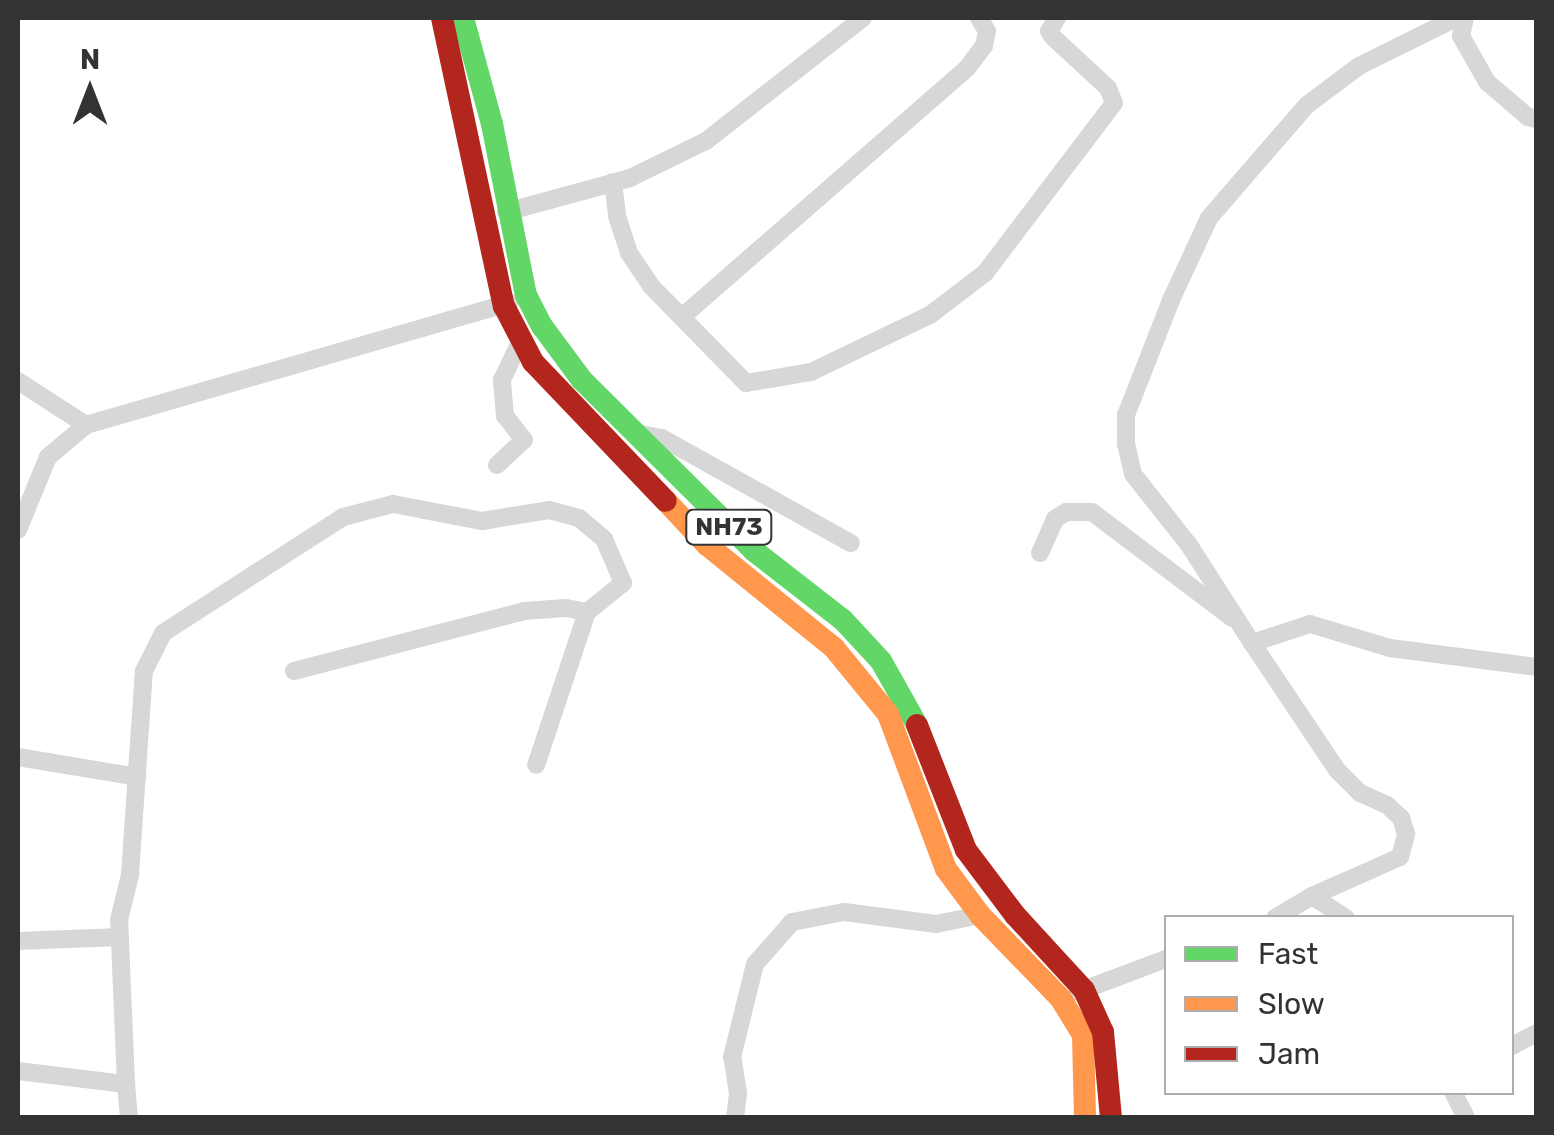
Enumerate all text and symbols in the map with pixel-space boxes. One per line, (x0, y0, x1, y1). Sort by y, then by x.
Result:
north arrow (40, 40, 140, 140)
text: N (80, 43, 100, 76)
road number: NH73 (684, 507, 774, 547)
legend (1164, 915, 1514, 1095)
text: Fast (1258, 936, 1318, 972)
text: Slow (1258, 986, 1325, 1022)
text: Jam (1258, 1036, 1320, 1072)

